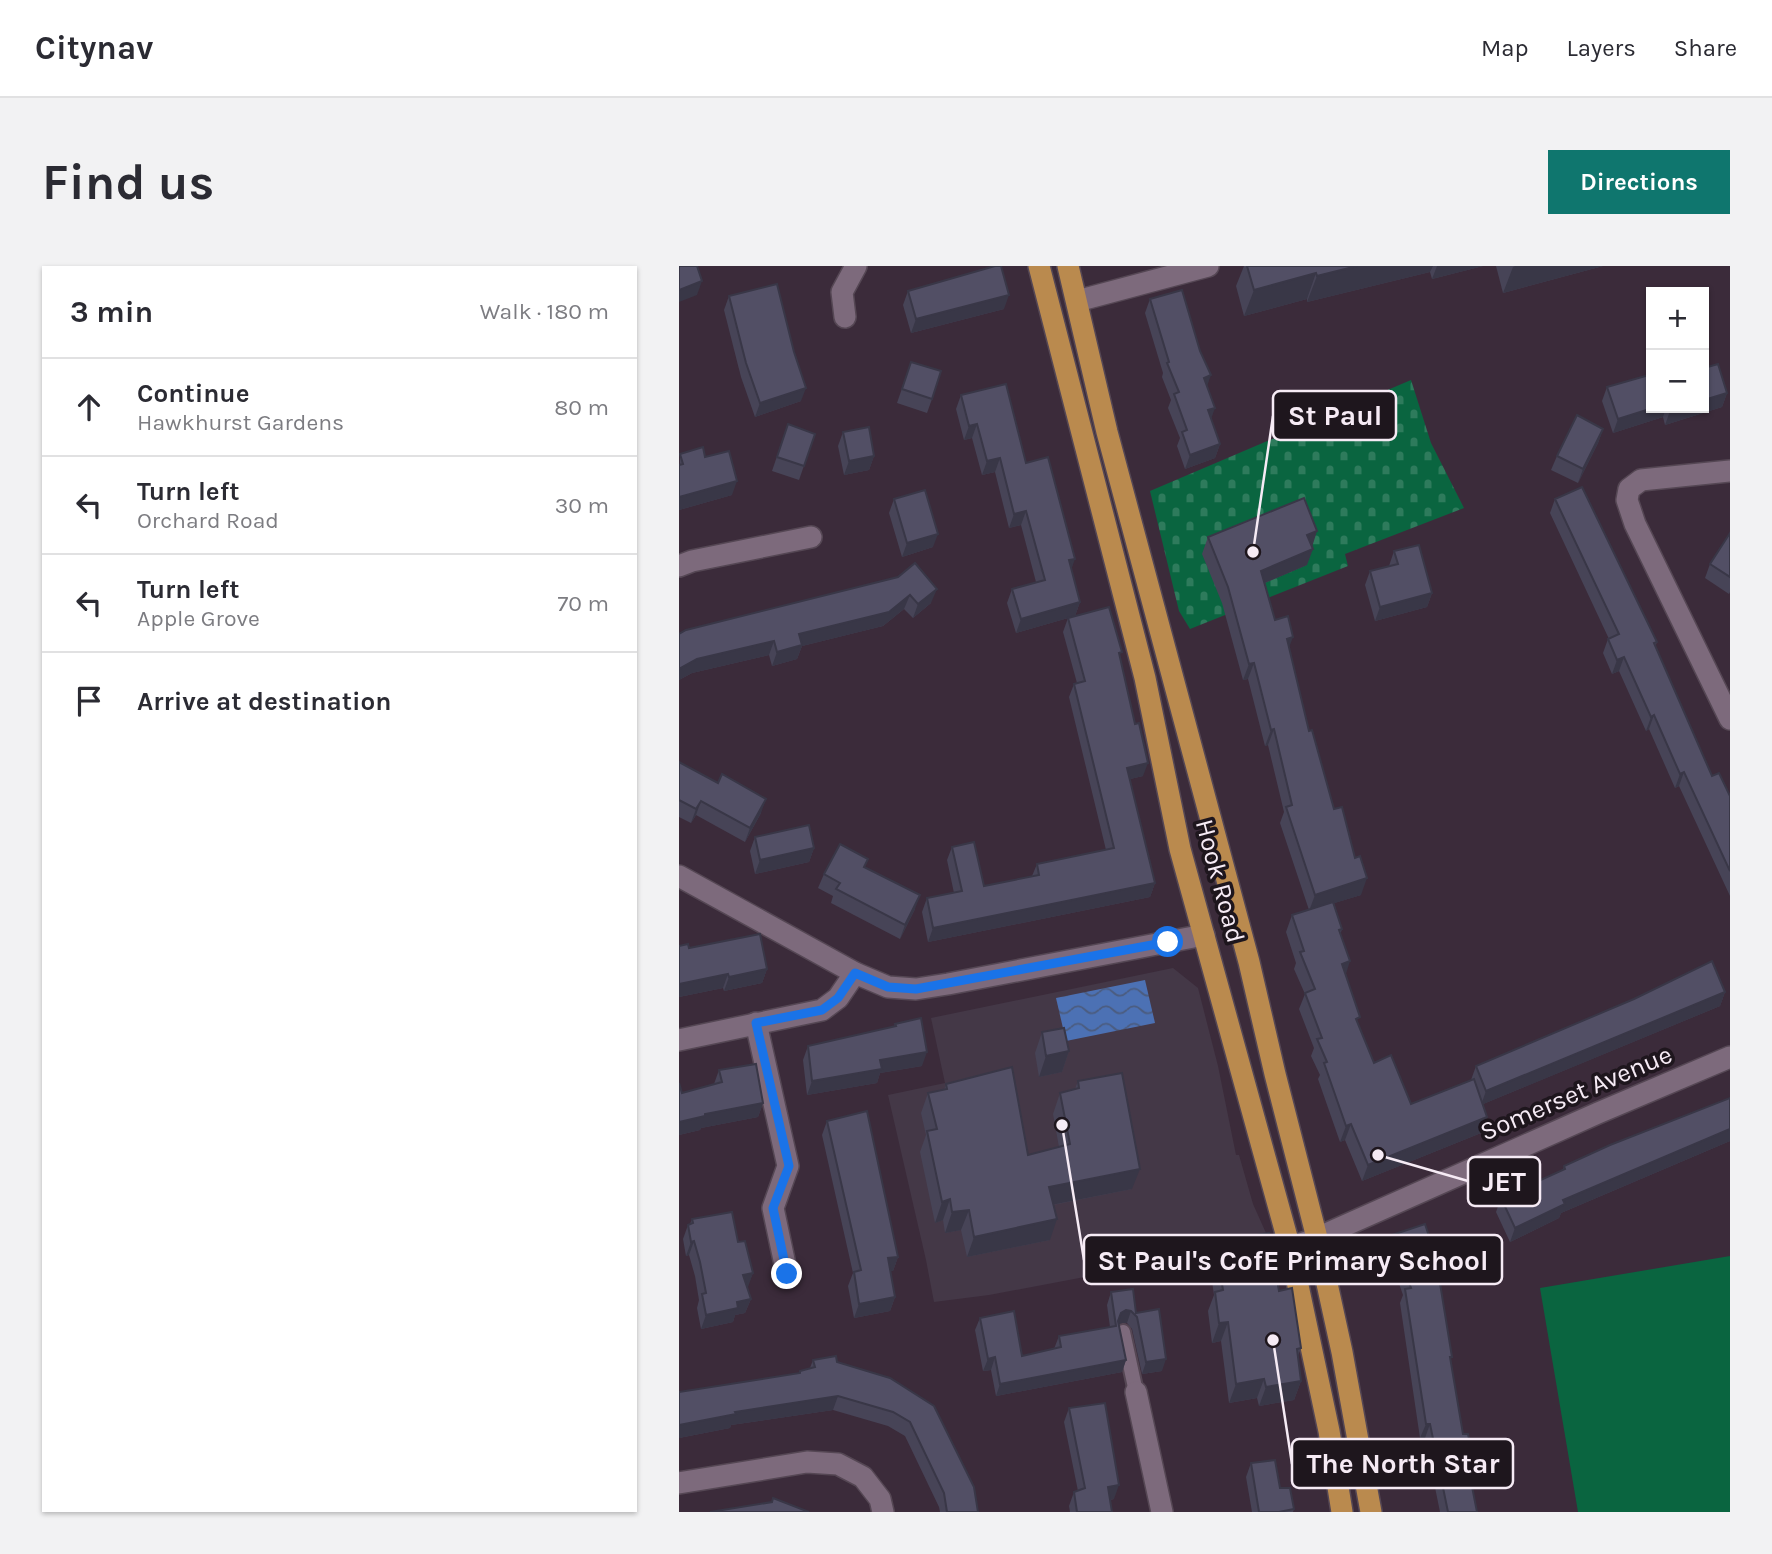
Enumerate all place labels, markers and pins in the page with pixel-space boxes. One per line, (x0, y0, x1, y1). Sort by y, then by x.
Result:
callout: St Paul (1273, 391, 1396, 440)
callout: JET (1468, 1157, 1540, 1206)
callout: St Paul's CofE Primary School (1084, 1235, 1502, 1284)
callout: The North Star (1292, 1439, 1513, 1488)

